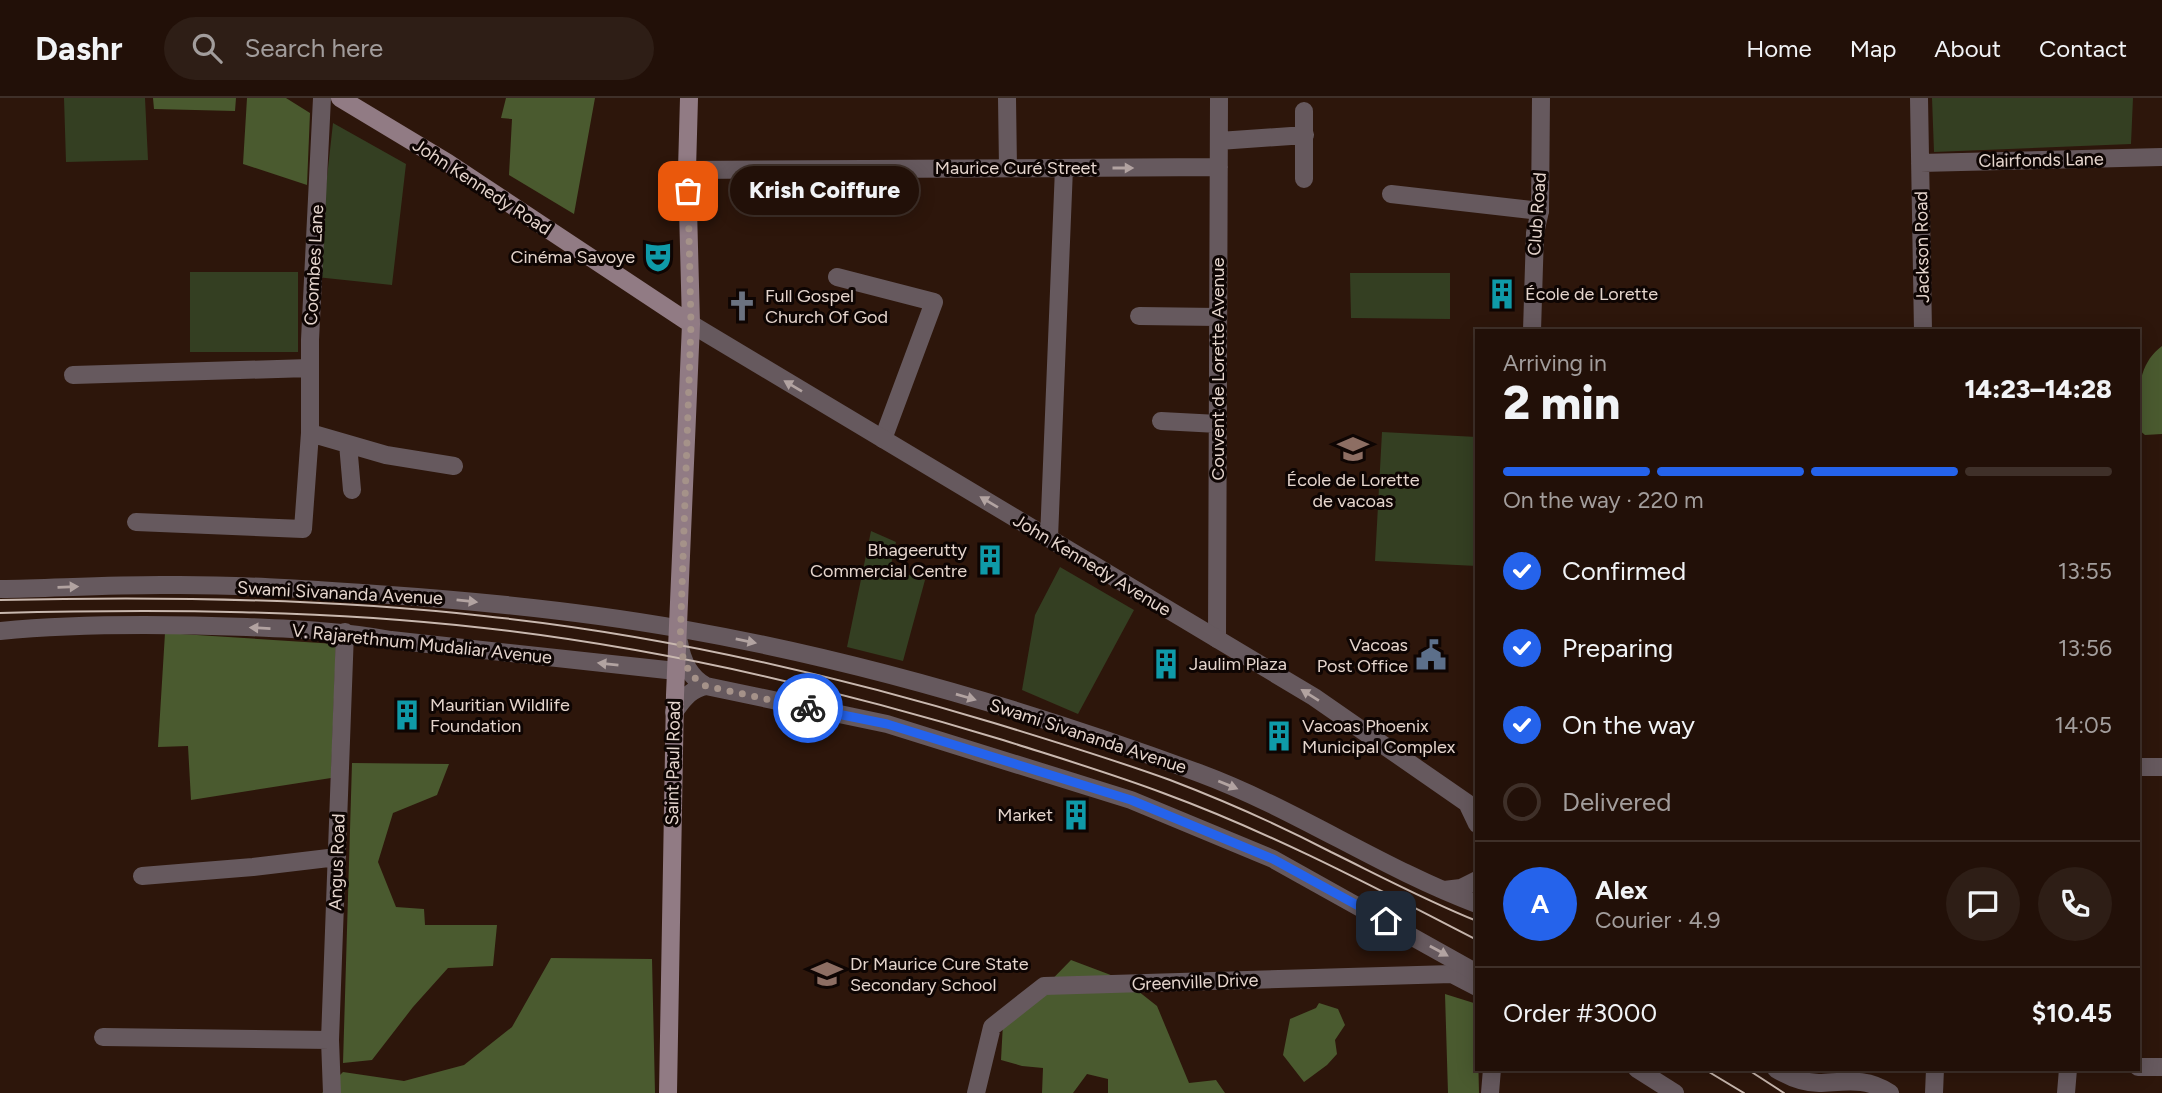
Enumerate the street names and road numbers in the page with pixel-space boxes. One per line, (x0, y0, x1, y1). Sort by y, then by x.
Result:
street label: John Kennedy Road (409, 134, 555, 240)
street label: Clairfonds Lane (1978, 148, 2104, 172)
street label: Maurice Curé Street (935, 157, 1097, 179)
street label: Club Road (1523, 172, 1551, 256)
street label: Jackson Road (1910, 191, 1934, 303)
street label: Coombes Lane (300, 204, 328, 326)
street label: Couvent de Lorette Avenue (1207, 257, 1229, 480)
street label: John Kennedy Avenue (1009, 509, 1175, 621)
street label: Swami Sivananda Avenue (237, 577, 444, 609)
street label: V. Rajarethnum Mudaliar Avenue (291, 619, 553, 669)
street label: Swami Sivananda Avenue (987, 694, 1189, 778)
street label: Saint Paul Road (661, 700, 685, 826)
street label: Angus Road (324, 813, 350, 911)
street label: Greenville Drive (1131, 969, 1259, 995)

